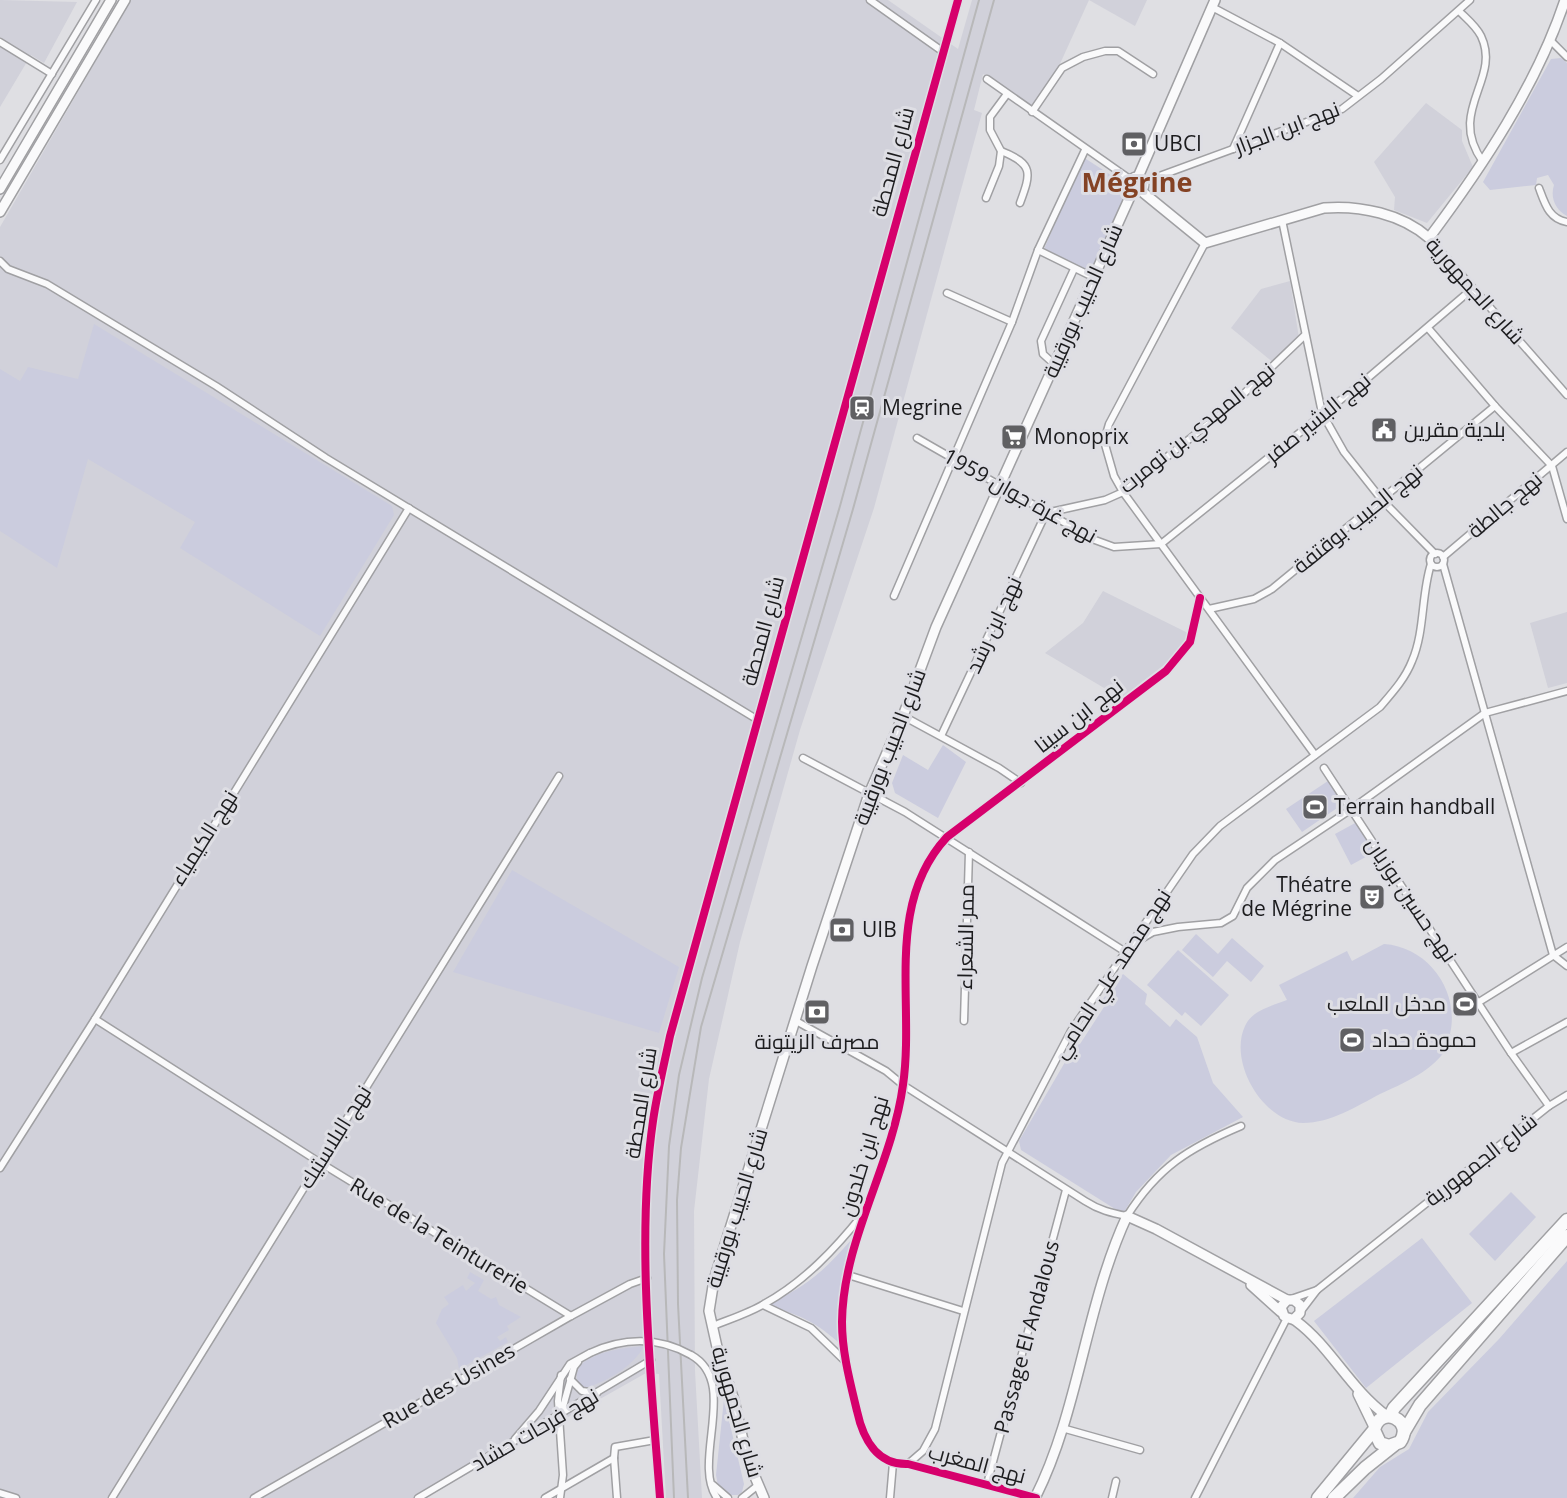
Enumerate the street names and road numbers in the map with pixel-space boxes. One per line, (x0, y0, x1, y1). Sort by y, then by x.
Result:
street label: نهج ابن الجزار (1229, 94, 1344, 161)
street label: شارع المحطة (864, 104, 921, 220)
street label: شارع الحبيب بورقيبة (1036, 219, 1129, 382)
street label: شارع الجمهورية (1419, 231, 1531, 351)
street label: نهج المهدي بن تومرت (1113, 356, 1282, 501)
street label: نهج البشير صفر (1258, 366, 1377, 470)
street label: نهج غرة جوان 1959 (938, 441, 1102, 550)
street label: نهج الحبيب بوقتفة (1287, 457, 1429, 580)
street label: نهج جالطة (1461, 465, 1548, 545)
street label: نهج ابن رشد (959, 572, 1029, 678)
street label: شارع المحطة (734, 573, 791, 689)
street label: شارع الحبيب بورقيبة (846, 664, 933, 829)
street label: نهج ابن سينا (1028, 672, 1129, 759)
street label: نهج الكيمياء (163, 784, 244, 891)
street label: نهج حسين بوزيان (1359, 832, 1464, 968)
street label: نهج محمد علي الحامي (1046, 883, 1179, 1066)
street label: ممر الشعراء (950, 884, 980, 990)
street label: شارع المحطة (617, 1045, 664, 1161)
street label: نهج البلاستيك (291, 1080, 378, 1194)
street label: نهج ابن خلدون (831, 1092, 896, 1220)
street label: شارع الجمهورية (1418, 1107, 1543, 1213)
street label: شارع الحبيب بورقيبة (698, 1124, 775, 1291)
street label: Rue de la Teinturerie (345, 1171, 534, 1300)
street label: Passage El Andalous (987, 1237, 1065, 1436)
street label: Rue des Usines (377, 1336, 520, 1434)
street label: شارع الجمهورية (705, 1343, 770, 1481)
street label: نهج فرحات حشاد (466, 1381, 604, 1478)
street label: نهج المغرب (925, 1437, 1029, 1490)

